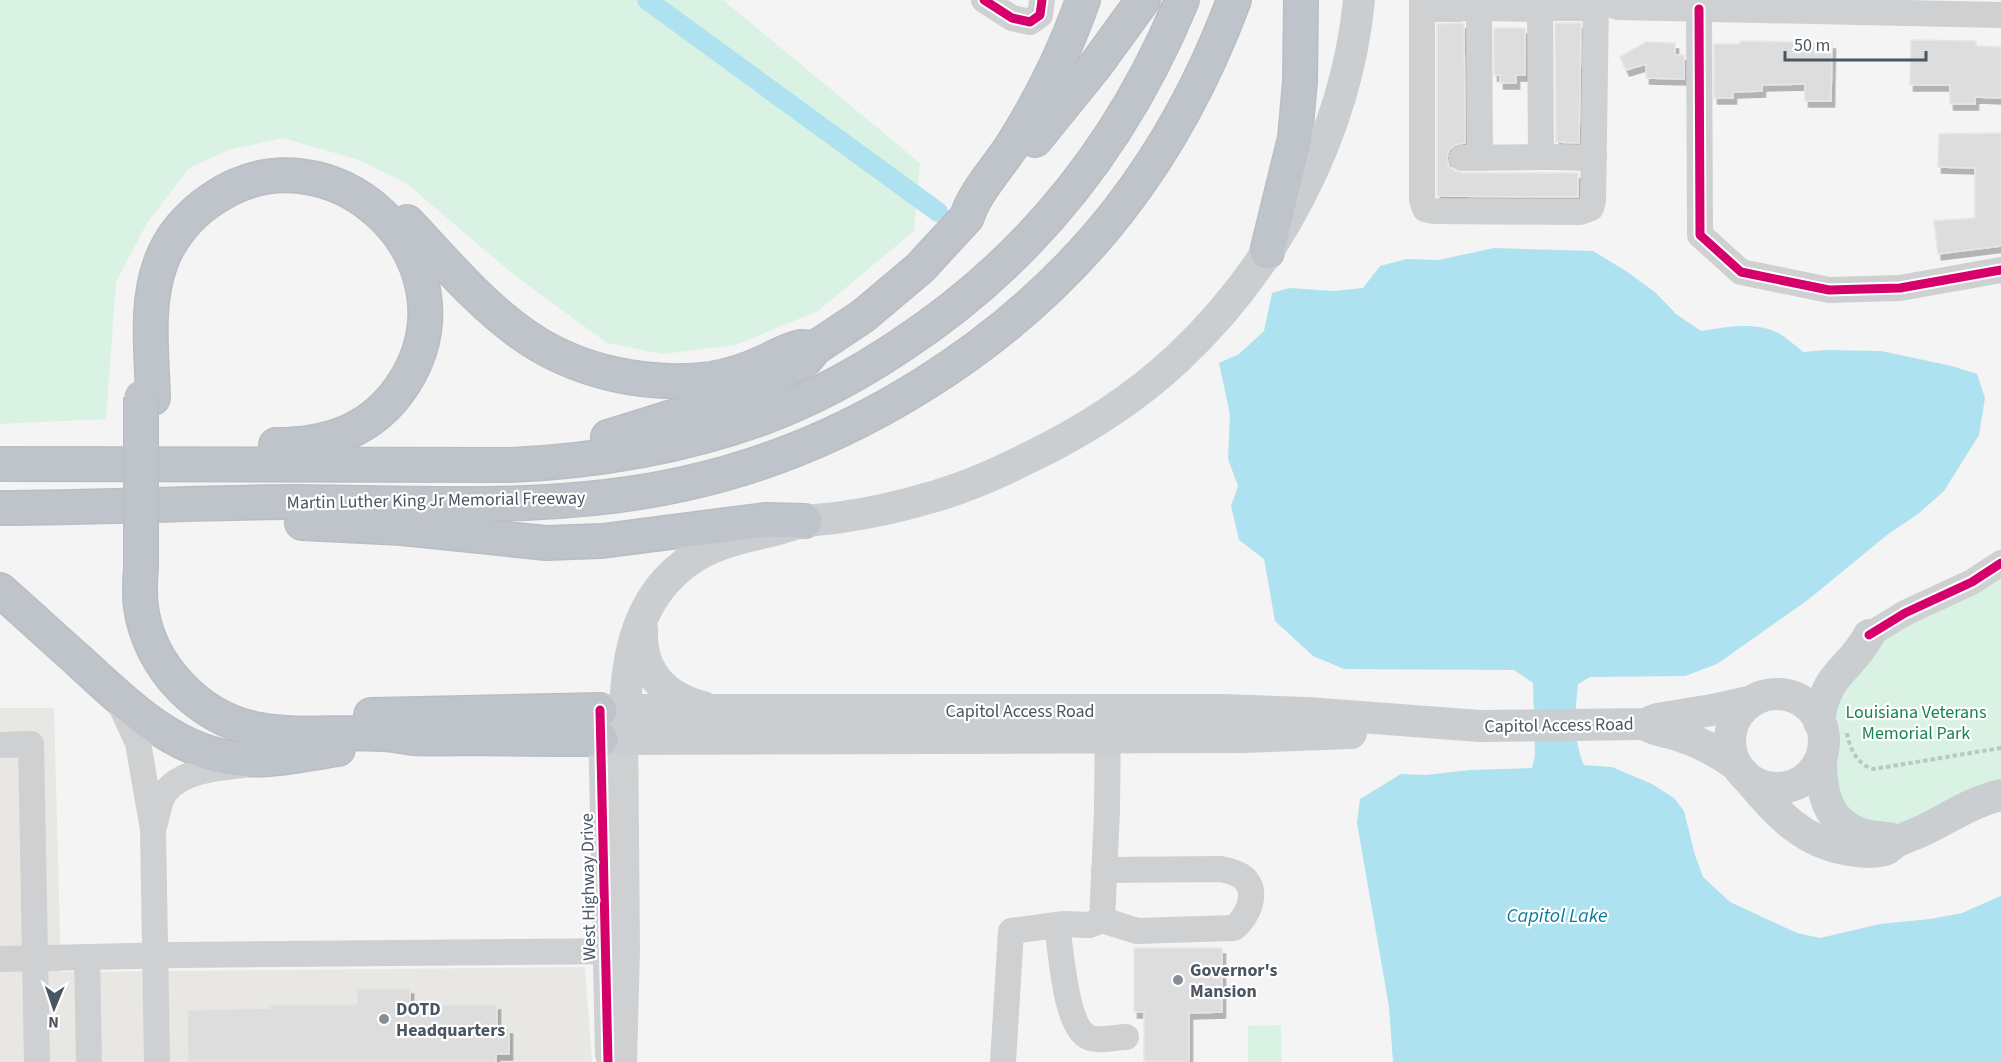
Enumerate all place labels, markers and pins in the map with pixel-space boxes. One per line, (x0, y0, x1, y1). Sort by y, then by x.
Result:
place label: Governor's Mansion (1190, 958, 1278, 1004)
marker: Governor's Mansion (1171, 973, 1185, 987)
place label: DOTD Headquarters (396, 997, 505, 1043)
marker: DOTD Headquarters (377, 1012, 391, 1026)

